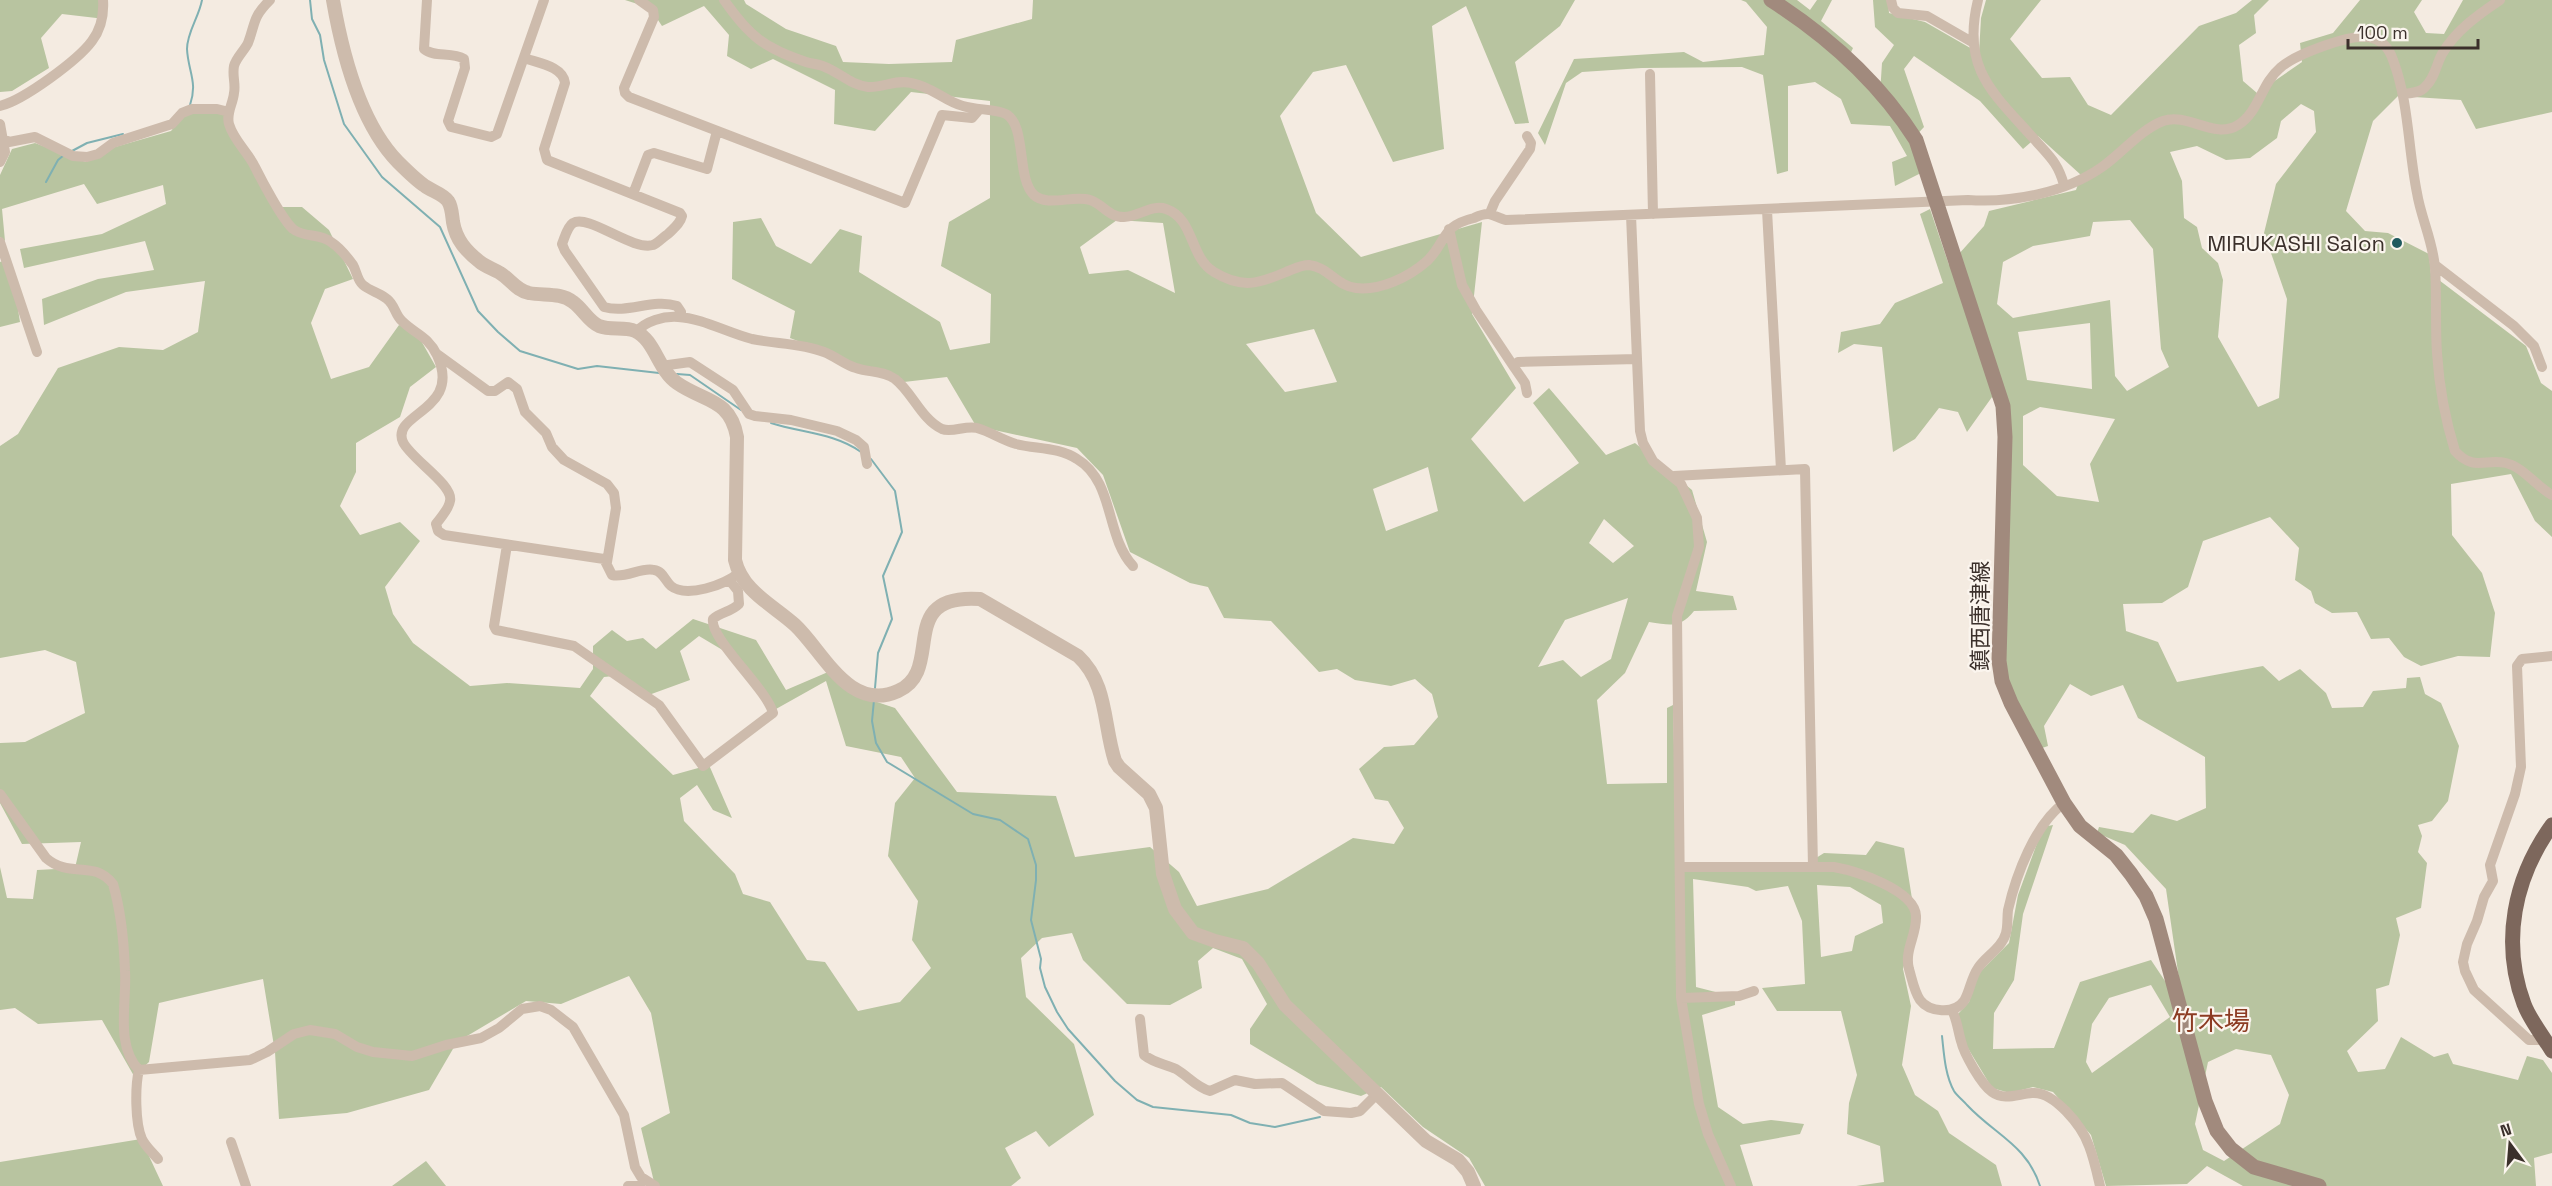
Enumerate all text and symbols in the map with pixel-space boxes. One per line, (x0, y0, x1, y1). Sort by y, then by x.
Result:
scale bar (2348, 12, 2478, 50)
text: 100 m (2357, 21, 2408, 44)
place label: MIRUKASHI Salon (2207, 229, 2385, 257)
marker: MIRUKASHI Salon (2390, 236, 2404, 250)
street label: 鎮西唐津線 (1966, 561, 1994, 671)
district label: 竹木場 (2172, 1004, 2250, 1038)
north arrow (2480, 1114, 2540, 1174)
text: N (2498, 1118, 2514, 1142)

